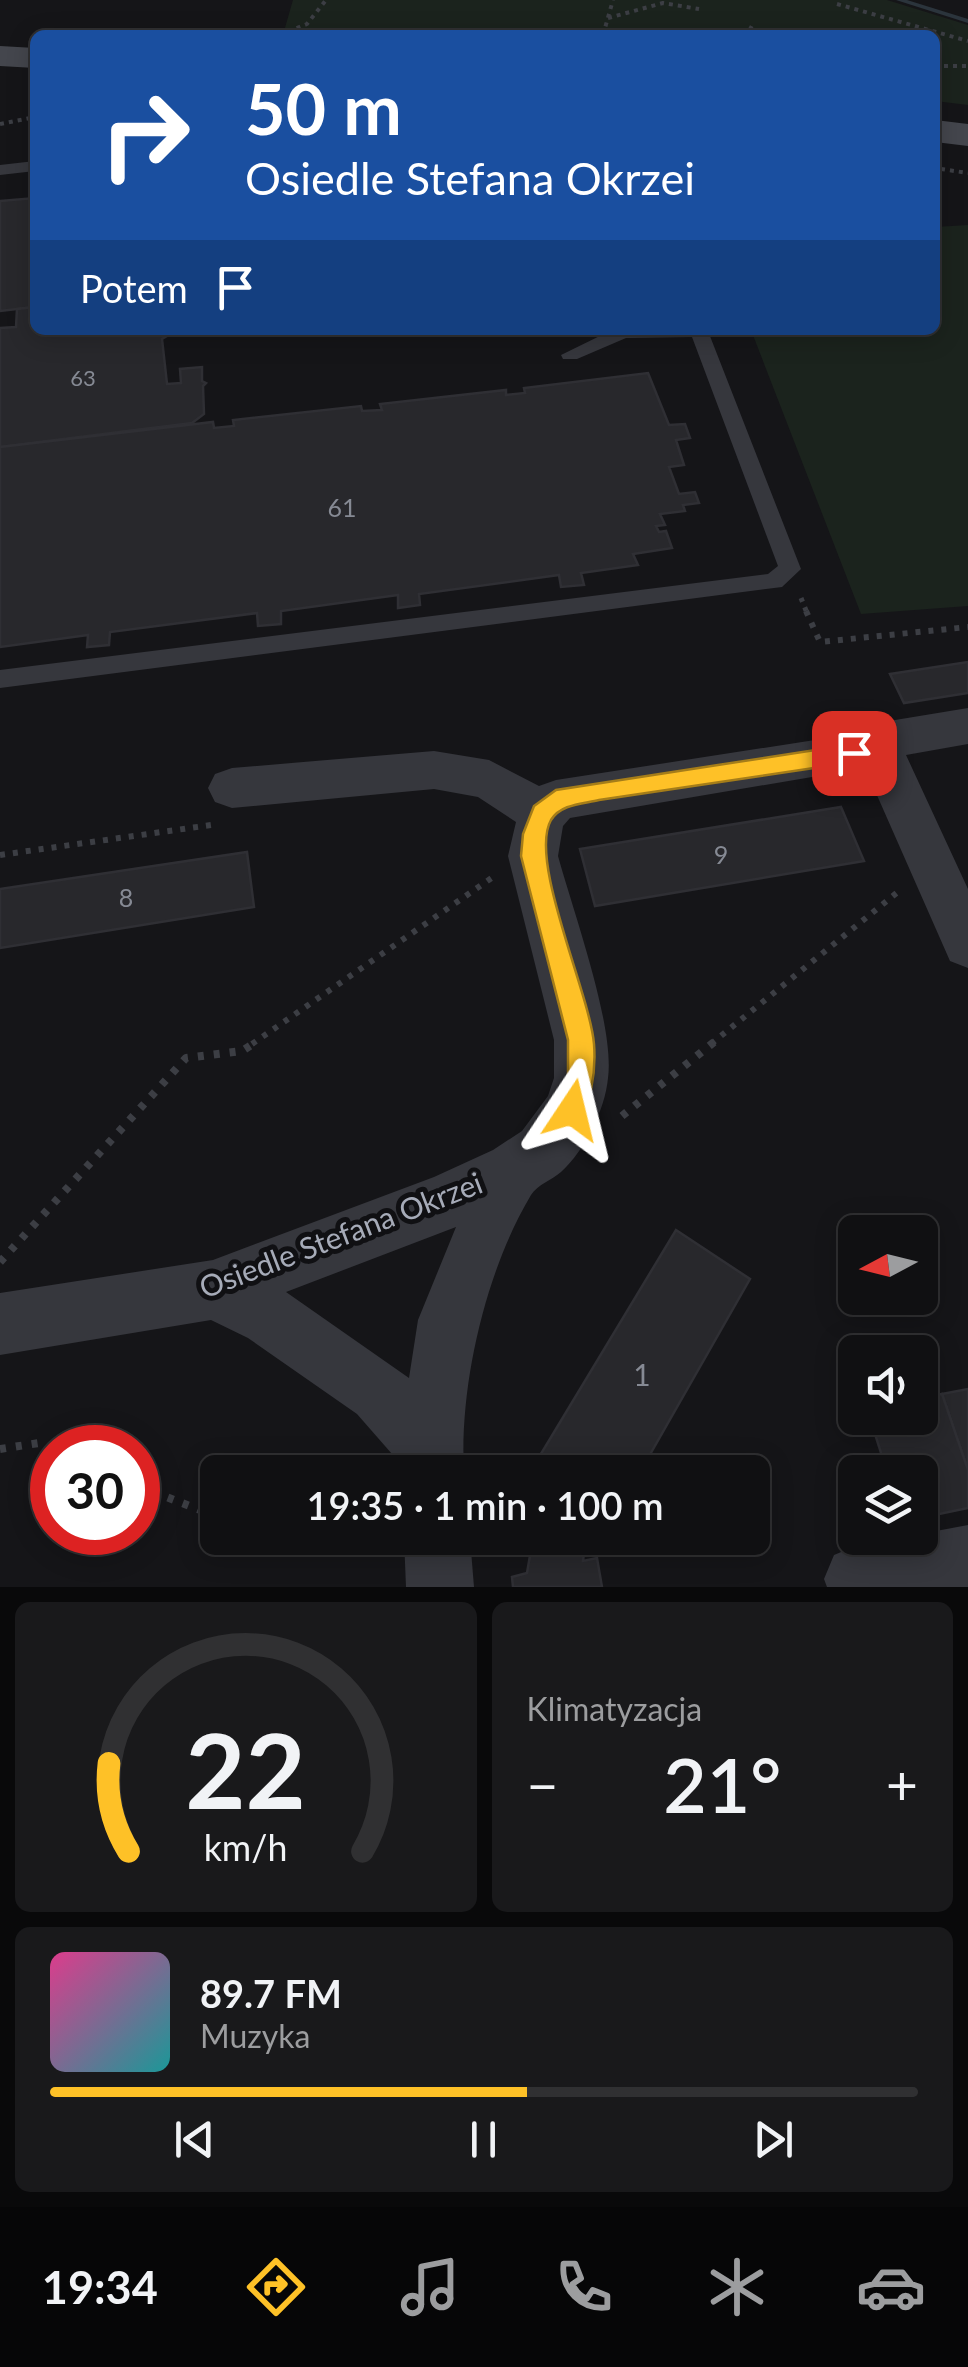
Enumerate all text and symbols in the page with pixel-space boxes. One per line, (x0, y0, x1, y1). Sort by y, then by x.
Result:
text: 50 m (245, 66, 402, 150)
icon: right (80, 70, 210, 200)
text: Osiedle Stefana Okrzei (245, 151, 695, 205)
icon: arrive (208, 260, 263, 315)
text: Potem (80, 265, 188, 311)
house number: 63 (70, 364, 96, 391)
house number: 61 (327, 492, 357, 522)
pin (812, 711, 897, 796)
icon: arrive (827, 726, 882, 781)
house number: 9 (714, 839, 728, 869)
house number: 8 (119, 882, 133, 912)
position arrow (520, 1058, 624, 1162)
street label: Osiedle Stefana Okrzei (194, 1164, 487, 1305)
north arrow (838, 1215, 938, 1315)
map controls (838, 1215, 938, 1555)
button: sound (838, 1335, 938, 1435)
house number: 1 (633, 1356, 651, 1392)
speed limit sign: 30 (30, 1425, 160, 1555)
button: layers (838, 1455, 938, 1555)
text: 19:35 · 1 min · 100 m (307, 1482, 663, 1528)
text: Klimatyzacja (527, 1689, 702, 1728)
text: 22 (185, 1706, 306, 1831)
text: 21° (663, 1739, 781, 1829)
text: − (527, 1751, 558, 1817)
text: + (886, 1751, 918, 1817)
text: km/h (204, 1826, 288, 1869)
text: 89.7 FM (200, 1970, 342, 2016)
text: Muzyka (200, 2016, 310, 2055)
icon: previous (167, 2112, 222, 2167)
icon: pause (456, 2112, 511, 2167)
icon: next (746, 2112, 801, 2167)
icon: directions (241, 2252, 311, 2322)
icon: music (395, 2252, 465, 2322)
icon: phone (549, 2252, 619, 2322)
icon: climate (702, 2252, 772, 2322)
icon: car (856, 2252, 926, 2322)
text: 19:34 (42, 2260, 158, 2314)

